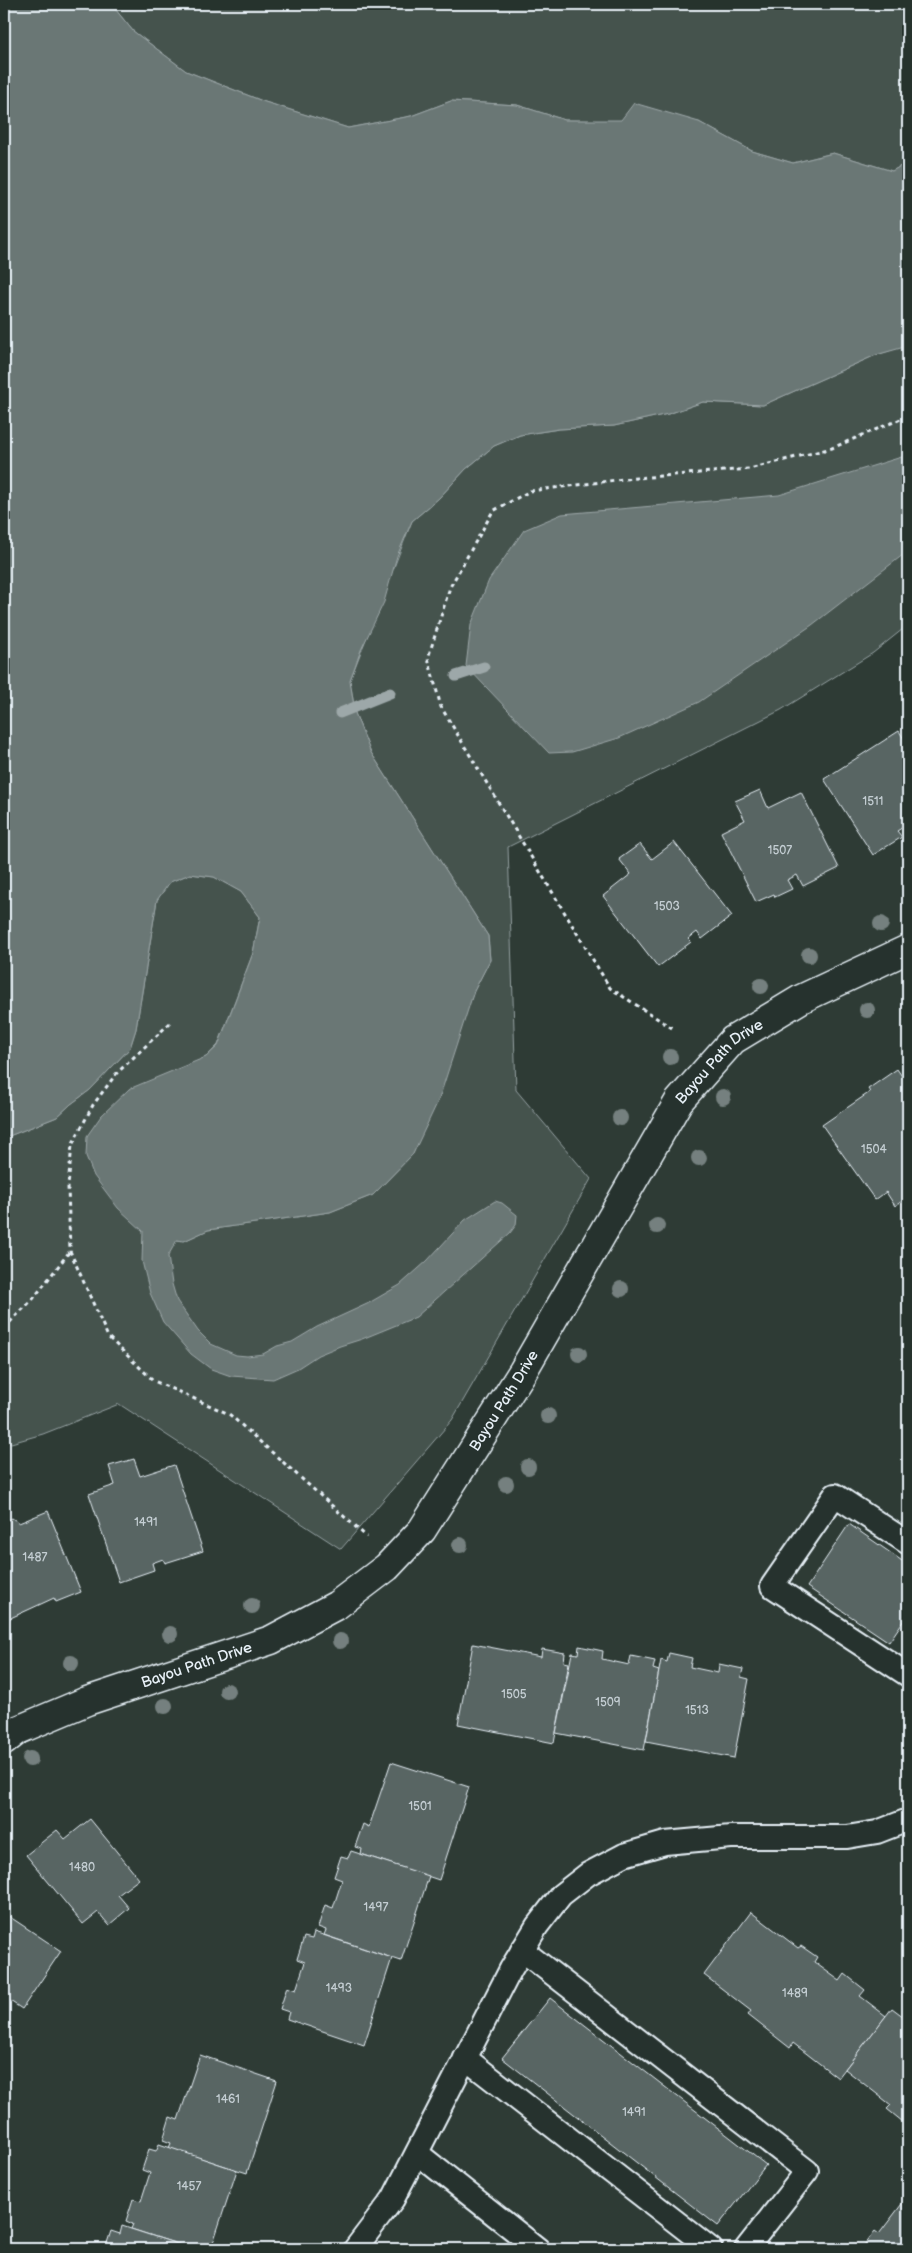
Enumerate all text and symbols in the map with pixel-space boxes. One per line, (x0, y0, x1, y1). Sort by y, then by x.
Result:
house number: 1511 (863, 794, 883, 809)
house number: 1507 (768, 843, 792, 858)
house number: 1503 (654, 899, 680, 914)
street label: Bayou Path Drive (672, 1015, 767, 1108)
house number: 1504 (861, 1142, 888, 1157)
street label: Bayou Path Drive (465, 1347, 543, 1455)
house number: 1491 (134, 1515, 158, 1530)
house number: 1487 (23, 1550, 48, 1565)
street label: Bayou Path Drive (139, 1638, 255, 1692)
house number: 1505 (501, 1687, 527, 1702)
house number: 1509 (595, 1695, 621, 1710)
house number: 1513 (685, 1703, 709, 1718)
house number: 1501 (408, 1799, 432, 1814)
house number: 1480 (69, 1860, 95, 1875)
house number: 1497 (364, 1900, 389, 1915)
house number: 1493 (326, 1981, 352, 1996)
house number: 1489 (782, 1986, 808, 2001)
house number: 1461 (216, 2092, 240, 2107)
house number: 1491 (622, 2105, 646, 2120)
house number: 1457 (177, 2179, 201, 2194)

